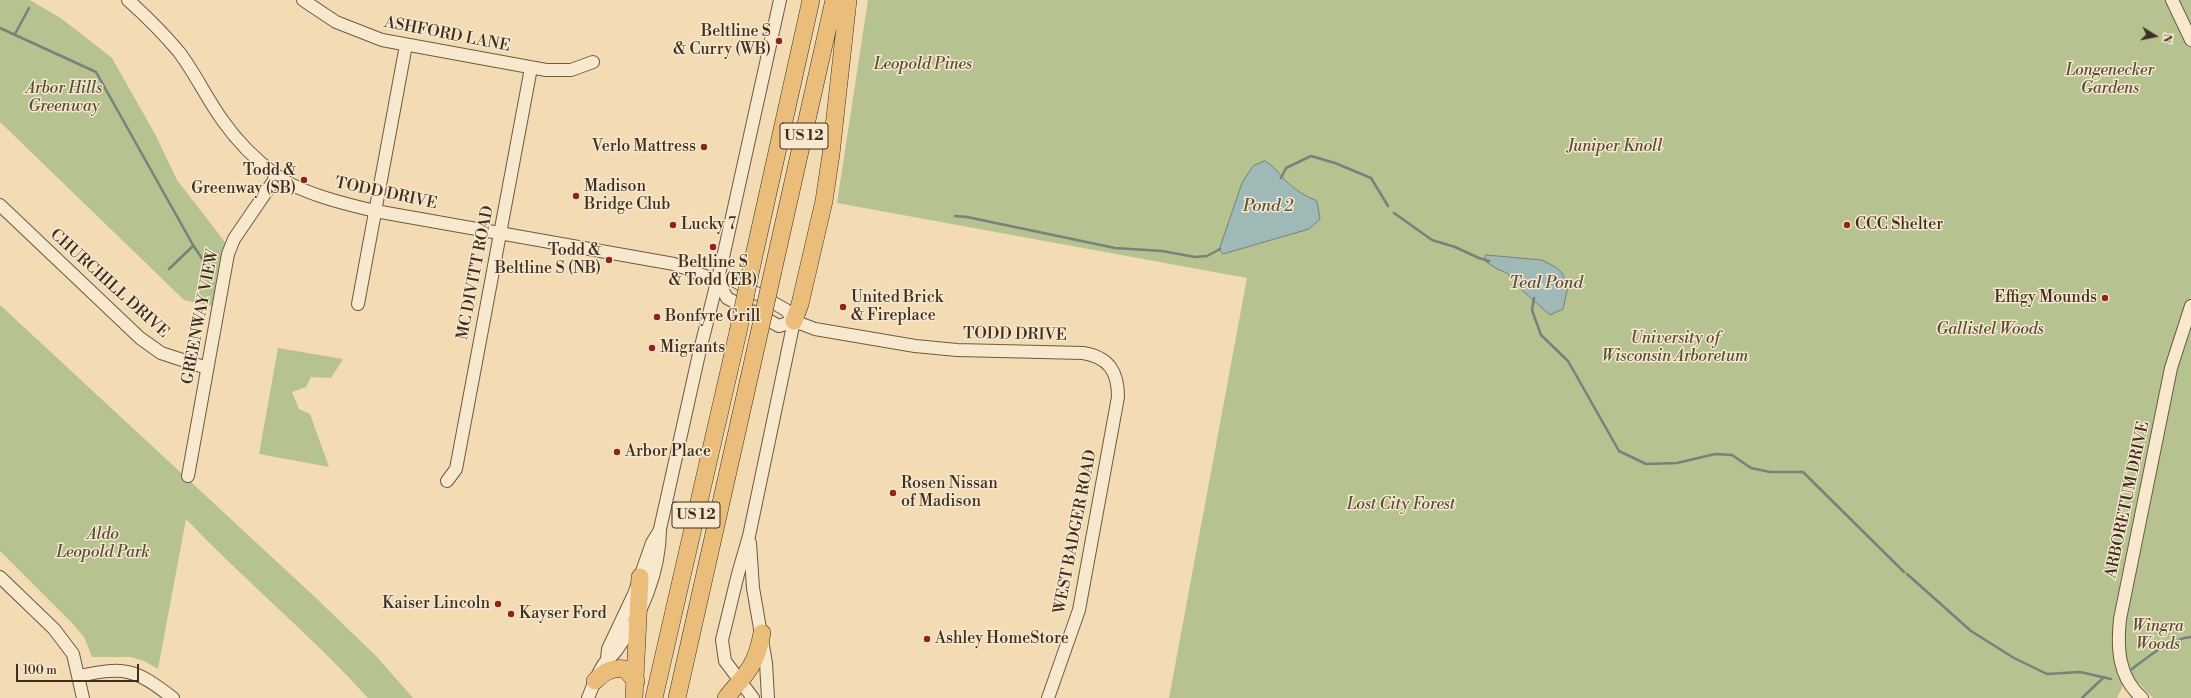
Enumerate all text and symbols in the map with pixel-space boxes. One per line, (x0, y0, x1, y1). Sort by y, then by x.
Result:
street label: ASHFORD LANE (382, 13, 512, 57)
north arrow (2135, 16, 2175, 56)
place label: Beltline S & Curry (WB) (673, 22, 771, 60)
text: N (2159, 33, 2174, 44)
marker: Beltline S & Curry (WB) (774, 36, 784, 46)
park label: Leopold Pines (874, 55, 972, 75)
park label: Longenecker Gardens (2066, 61, 2154, 99)
park label: Arbor Hills Greenway (26, 79, 102, 117)
road number: US 12 (780, 123, 828, 149)
place label: Verlo Mattress (592, 137, 696, 157)
park label: Juniper Knoll (1568, 137, 1662, 157)
marker: Verlo Mattress (699, 142, 709, 152)
place label: Todd & Greenway (SB) (191, 161, 296, 199)
street label: TODD DRIVE (333, 174, 439, 214)
marker: Todd & Greenway (SB) (299, 175, 309, 185)
place label: Madison Bridge Club (584, 177, 670, 215)
marker: Madison Bridge Club (571, 191, 581, 201)
water label: Pond 2 (1243, 197, 1293, 217)
street label: MC DIVITT ROAD (454, 204, 498, 342)
place label: Lucky 7 (681, 215, 736, 235)
place label: CCC Shelter (1855, 215, 1943, 235)
marker: Lucky 7 (668, 220, 678, 230)
marker: CCC Shelter (1842, 220, 1852, 230)
street label: CHURCHILL DRIVE (46, 226, 172, 342)
place label: Todd & Beltline S (NB) (495, 241, 601, 279)
marker: Beltline S & Todd (EB) (708, 242, 718, 252)
street label: GREENWAY VIEW (179, 248, 223, 386)
place label: Beltline S & Todd (EB) (669, 253, 757, 291)
marker: Todd & Beltline S (NB) (604, 255, 614, 265)
water label: Teal Pond (1509, 274, 1583, 294)
place label: United Brick & Fireplace (851, 288, 943, 326)
place label: Effigy Mounds (1994, 288, 2097, 308)
marker: Effigy Mounds (2100, 293, 2110, 303)
marker: United Brick & Fireplace (838, 302, 848, 312)
place label: Bonfyre Grill (665, 307, 760, 327)
marker: Bonfyre Grill (652, 312, 662, 322)
park label: Gallistel Woods (1936, 320, 2044, 340)
street label: TODD DRIVE (963, 324, 1067, 346)
park label: University of Wisconsin Arboretum (1602, 329, 1748, 367)
place label: Migrants (660, 338, 725, 358)
marker: Migrants (647, 343, 657, 353)
street label: ARBORETUM DRIVE (2102, 420, 2154, 580)
place label: Arbor Place (625, 442, 711, 462)
marker: Arbor Place (612, 447, 622, 457)
street label: WEST BADGER ROAD (1051, 448, 1101, 616)
place label: Rosen Nissan of Madison (901, 474, 998, 512)
marker: Rosen Nissan of Madison (888, 488, 898, 498)
park label: Lost City Forest (1347, 495, 1455, 515)
road number: US 12 (672, 502, 720, 528)
park label: Aldo Leopold Park (56, 525, 150, 563)
place label: Kaiser Lincoln (382, 594, 490, 614)
marker: Kaiser Lincoln (493, 599, 503, 609)
place label: Kayser Ford (519, 604, 607, 624)
marker: Kayser Ford (506, 609, 516, 619)
park label: Wingra Woods (2132, 617, 2184, 655)
place label: Ashley HomeStore (935, 629, 1069, 649)
marker: Ashley HomeStore (922, 634, 932, 644)
scale bar (18, 656, 141, 682)
text: 100 m (23, 663, 57, 678)

